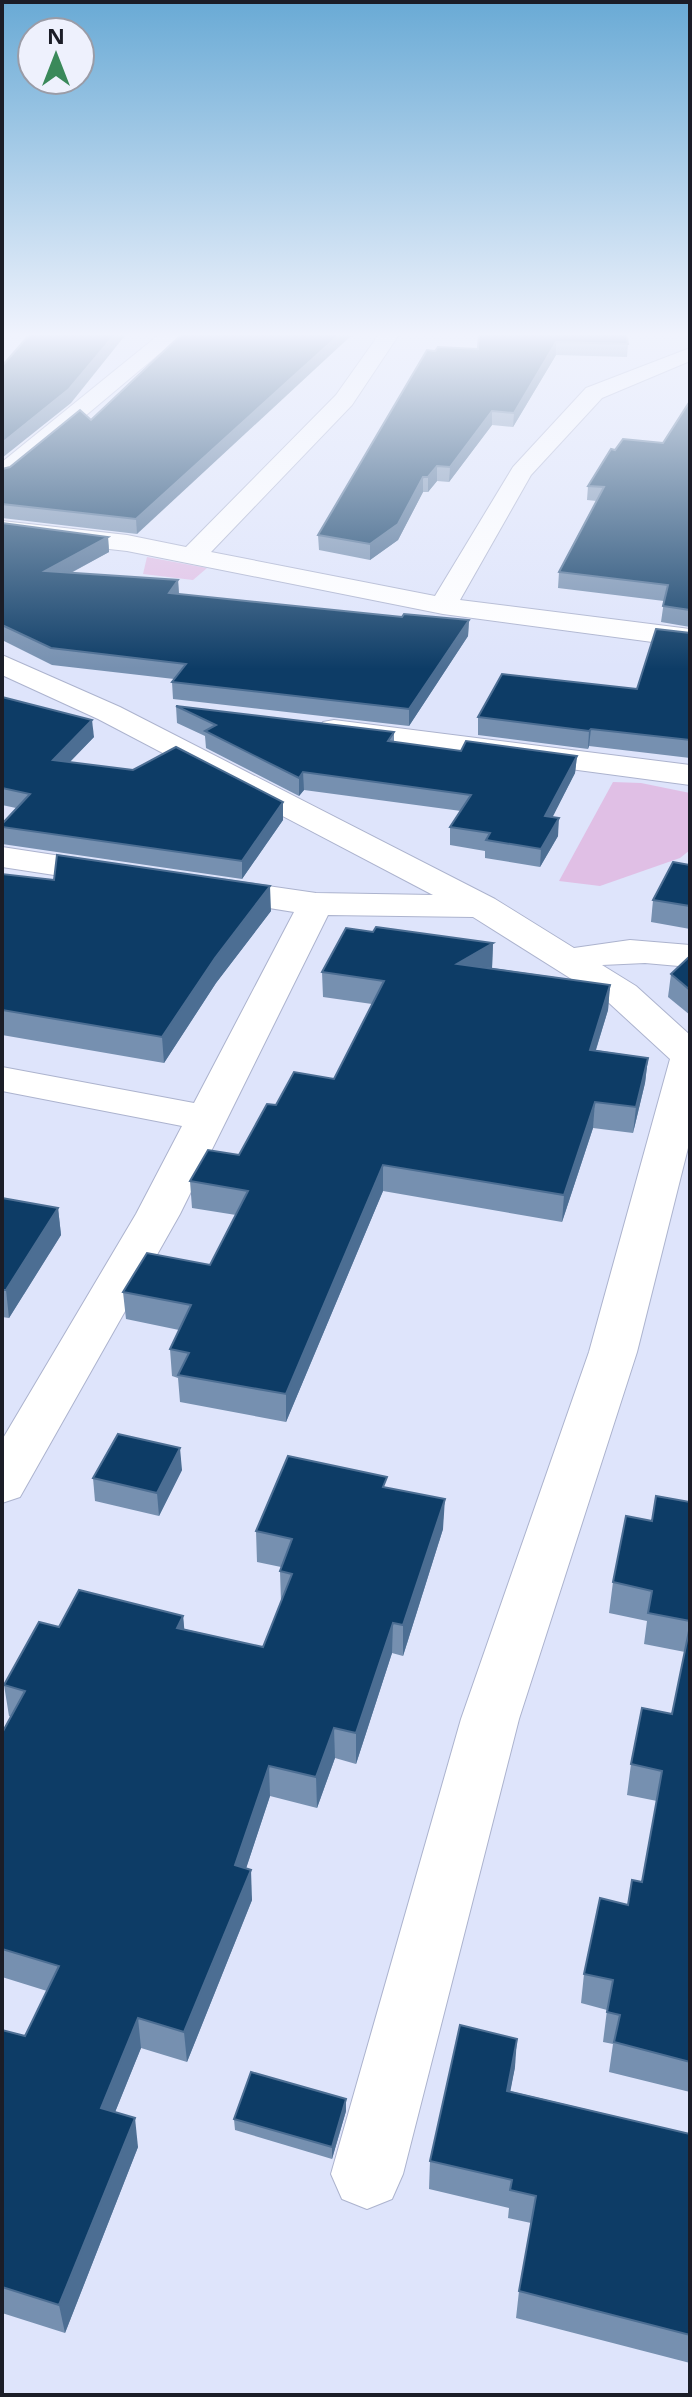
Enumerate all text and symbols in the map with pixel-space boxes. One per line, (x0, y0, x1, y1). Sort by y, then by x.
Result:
north arrow (16, 16, 96, 96)
text: N (47, 20, 65, 50)

